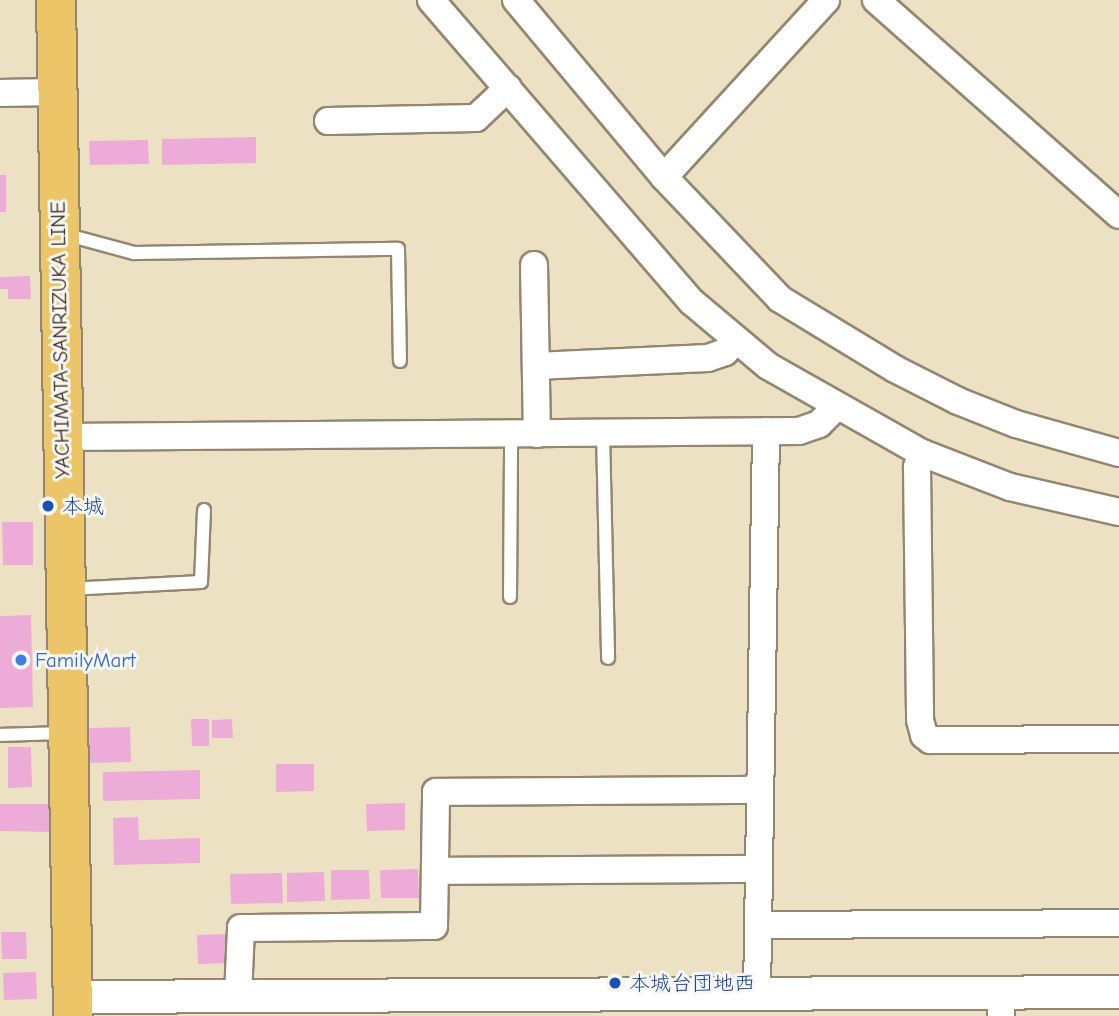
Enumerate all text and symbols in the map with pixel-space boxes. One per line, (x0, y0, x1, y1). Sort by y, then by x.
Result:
street label: YACHIMATA-SANRIZUKA LINE (45, 201, 75, 479)
place label: 本城 (62, 493, 104, 519)
marker: 本城 (40, 498, 56, 514)
place label: FamilyMart (35, 647, 136, 673)
marker: FamilyMart (13, 652, 29, 668)
place label: 本城台団地西 (629, 970, 755, 996)
marker: 本城台団地西 (607, 975, 623, 991)

